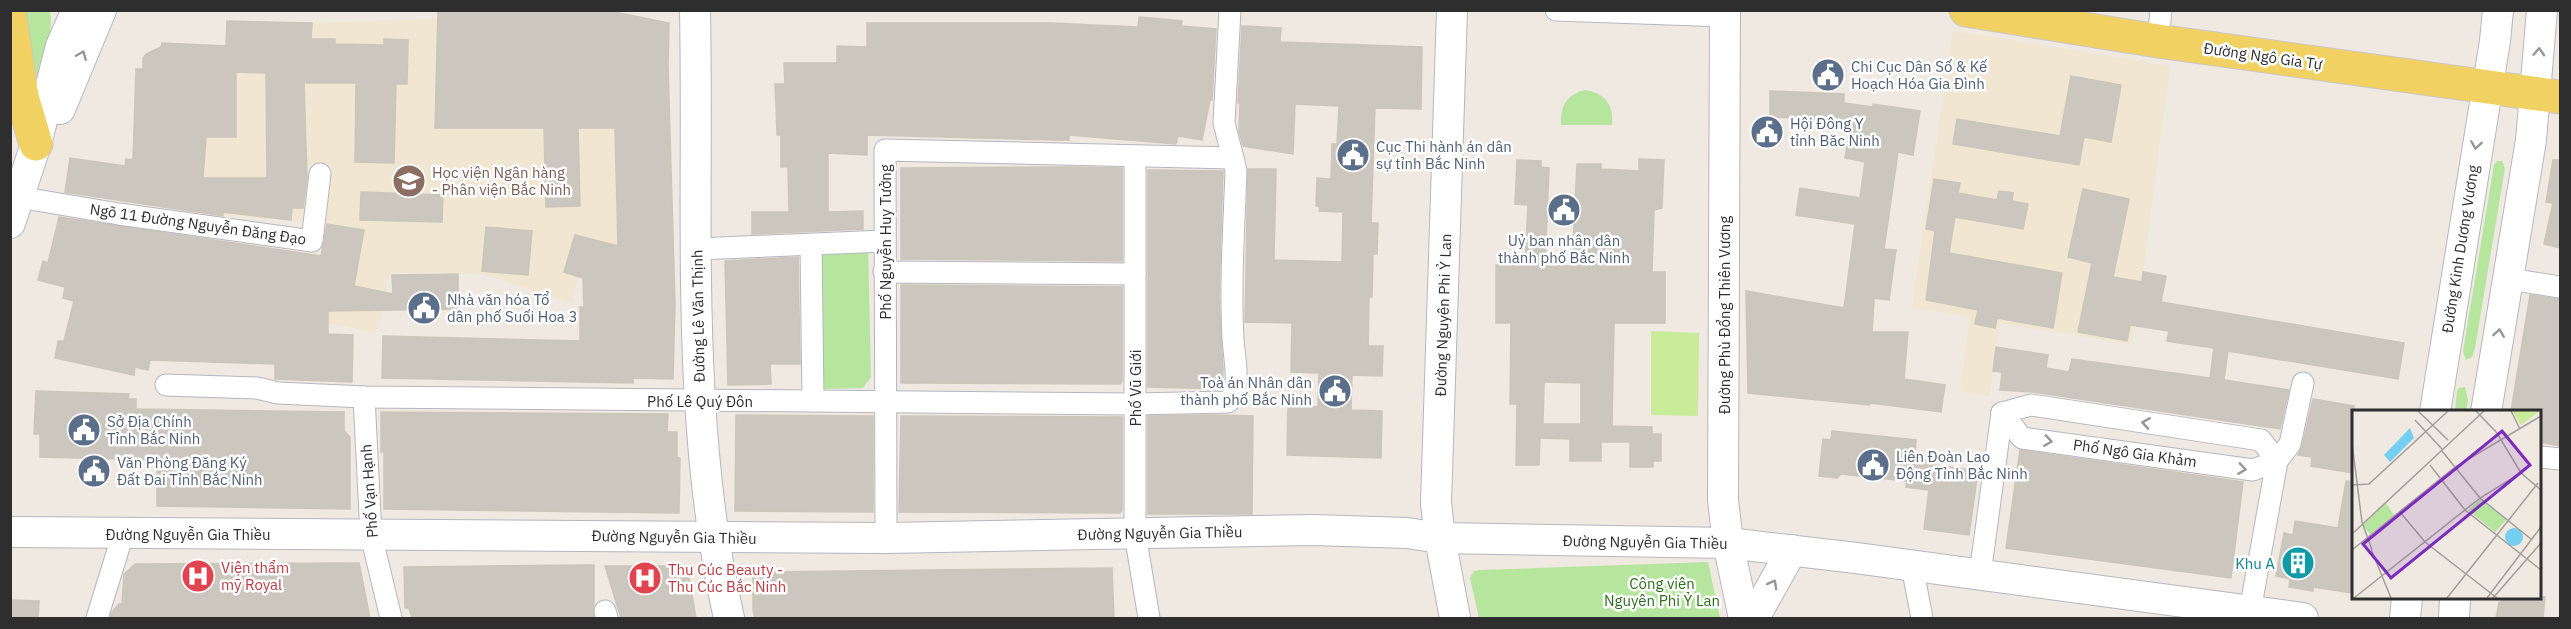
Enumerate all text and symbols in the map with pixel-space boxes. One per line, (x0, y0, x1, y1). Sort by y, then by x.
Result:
street label: Đường Ngô Gia Tự (2203, 38, 2324, 74)
one-way arrow (2532, 47, 2545, 56)
one-way arrow (75, 51, 87, 62)
public building icon: Chi Cục Dân Số & Kế Hoạch Hóa Gia Đình (1810, 57, 1846, 93)
place label: Chi Cục Dân Số & Kế Hoạch Hóa Gia Đình (1851, 57, 1988, 93)
public building icon: Hội Đông Y tỉnh Băc Ninh (1749, 114, 1785, 150)
place label: Hội Đông Y tỉnh Băc Ninh (1790, 114, 1880, 150)
public building icon: Cục Thi hành án dân sự tỉnh Bắc Ninh (1335, 137, 1371, 173)
place label: Cục Thi hành án dân sự tỉnh Bắc Ninh (1376, 137, 1512, 173)
one-way arrow (2471, 140, 2483, 149)
school or university icon: Học viện Ngân hàng - Phân viện Bắc Ninh (391, 163, 427, 199)
place label: Học viện Ngân hàng - Phân viện Bắc Ninh (432, 163, 571, 199)
street label: Đường Kinh Dương Vương (2437, 163, 2483, 334)
street label: Phố Nguyễn Huy Tưởng (876, 164, 895, 320)
public building icon: Uỷ ban nhân dân thành phố Bắc Ninh (1546, 192, 1582, 228)
street label: Ngõ 11 Đường Nguyễn Đăng Đạo (89, 199, 307, 249)
street label: Đường Phù Đổng Thiên Vương (1715, 216, 1734, 414)
place label: Uỷ ban nhân dân thành phố Bắc Ninh (1498, 231, 1630, 267)
street label: Đường Nguyên Phi Ỷ Lan (1431, 233, 1455, 397)
street label: Đường Lê Văn Thịnh (687, 249, 709, 383)
public building icon: Nhà văn hóa Tổ dân phố Suối Hoa 3 (406, 290, 442, 326)
place label: Nhà văn hóa Tổ dân phố Suối Hoa 3 (447, 290, 577, 326)
one-way arrow (2492, 328, 2505, 338)
street label: Phố Vũ Giới (1126, 350, 1145, 426)
place label: Toà án Nhân dân thành phố Bắc Ninh (1180, 373, 1312, 409)
public building icon: Toà án Nhân dân thành phố Bắc Ninh (1317, 373, 1353, 409)
street label: Phố Lê Quý Đôn (647, 392, 753, 411)
inset map (2352, 410, 2541, 599)
public building icon: Sở Địa Chính Tỉnh Bắc Ninh (66, 412, 102, 448)
place label: Sở Địa Chính Tỉnh Bắc Ninh (107, 412, 200, 448)
one-way arrow (2142, 417, 2151, 429)
one-way arrow (2044, 435, 2053, 447)
street label: Phố Ngô Gia Khảm (2072, 435, 2198, 471)
street label: Phố Vạn Hạnh (356, 443, 382, 539)
public building icon: Liên Đoàn Lao Động Tỉnh Bắc Ninh (1855, 447, 1891, 483)
place label: Liên Đoàn Lao Động Tỉnh Bắc Ninh (1896, 447, 2028, 483)
public building icon: Văn Phòng Đăng Ký Đất Đai Tỉnh Bắc Ninh (76, 453, 112, 489)
place label: Văn Phòng Đăng Ký Đất Đai Tỉnh Bắc Ninh (117, 453, 263, 489)
one-way arrow (2237, 462, 2246, 474)
street label: Đường Nguyễn Gia Thiều (1077, 522, 1243, 544)
street label: Đường Nguyễn Gia Thiều (105, 525, 271, 544)
street label: Đường Nguyễn Gia Thiều (591, 526, 757, 548)
street label: Đường Nguyễn Gia Thiều (1562, 531, 1728, 553)
building icon: Khu A (2280, 545, 2316, 581)
place label: Khu A (2235, 554, 2275, 573)
hospital icon: Viện thẩm mỹ Royal (180, 558, 216, 594)
place label: Viện thẩm mỹ Royal (221, 558, 289, 594)
hospital icon: Thu Cúc Beauty - Thu Cúc Bắc Ninh (627, 560, 663, 596)
place label: Thu Cúc Beauty - Thu Cúc Bắc Ninh (668, 560, 786, 596)
park label: Công viên Nguyên Phi Ỷ Lan (1604, 574, 1720, 610)
one-way arrow (1766, 580, 1777, 591)

